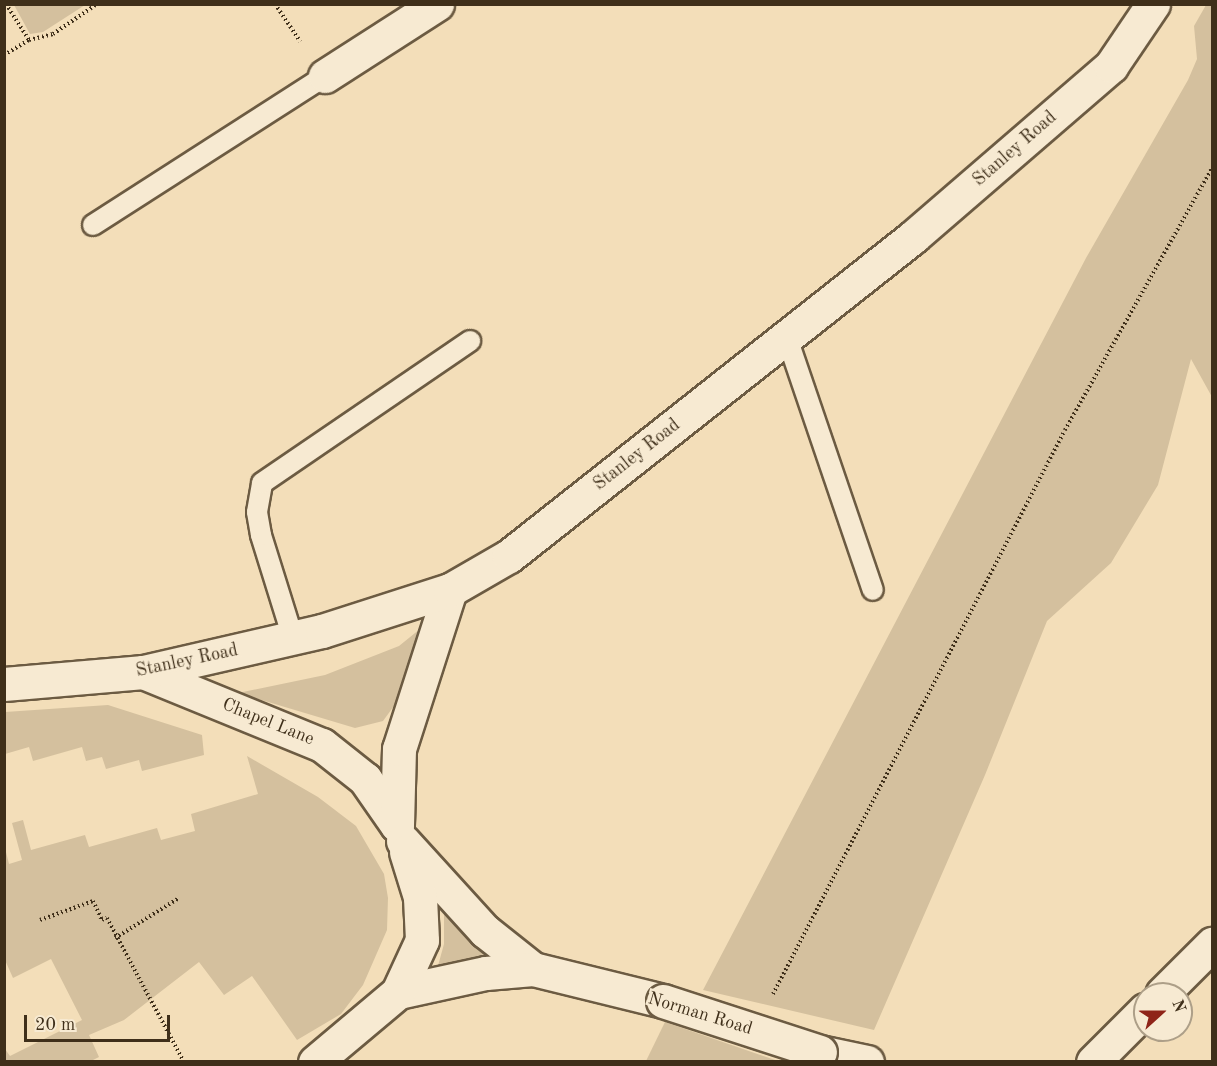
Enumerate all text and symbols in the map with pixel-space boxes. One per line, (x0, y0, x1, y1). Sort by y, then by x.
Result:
street label: Stanley Road (969, 107, 1061, 191)
street label: Stanley Road (589, 415, 685, 495)
street label: Stanley Road (134, 640, 240, 682)
street label: Chapel Lane (219, 694, 317, 750)
north arrow (1133, 982, 1193, 1042)
street label: Norman Road (645, 988, 755, 1040)
text: N (1168, 998, 1188, 1015)
scale bar (27, 1003, 172, 1041)
text: 20 m (35, 1016, 75, 1034)

